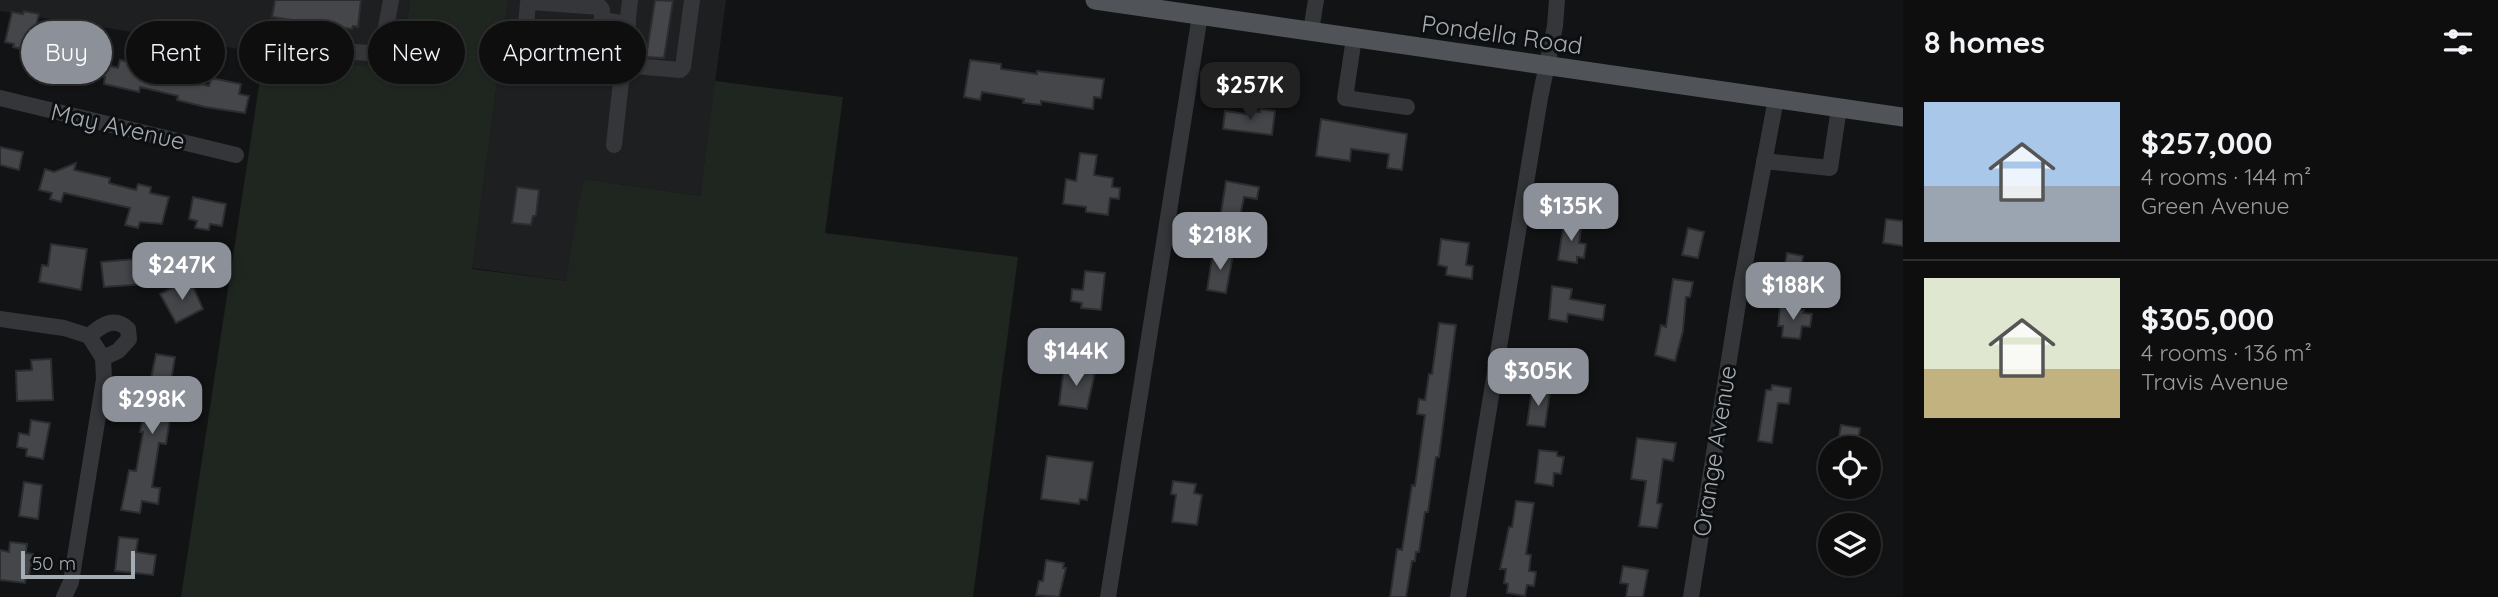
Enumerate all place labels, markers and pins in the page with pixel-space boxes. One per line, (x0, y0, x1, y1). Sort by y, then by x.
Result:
pin: $257K (1201, 62, 1299, 122)
pin: $135K (1522, 184, 1620, 243)
pin: $218K (1171, 212, 1269, 272)
pin: $247K (133, 243, 231, 302)
pin: $188K (1744, 262, 1842, 322)
pin: $144K (1027, 328, 1125, 388)
pin: $305K (1489, 348, 1587, 408)
pin: $298K (103, 376, 201, 436)

